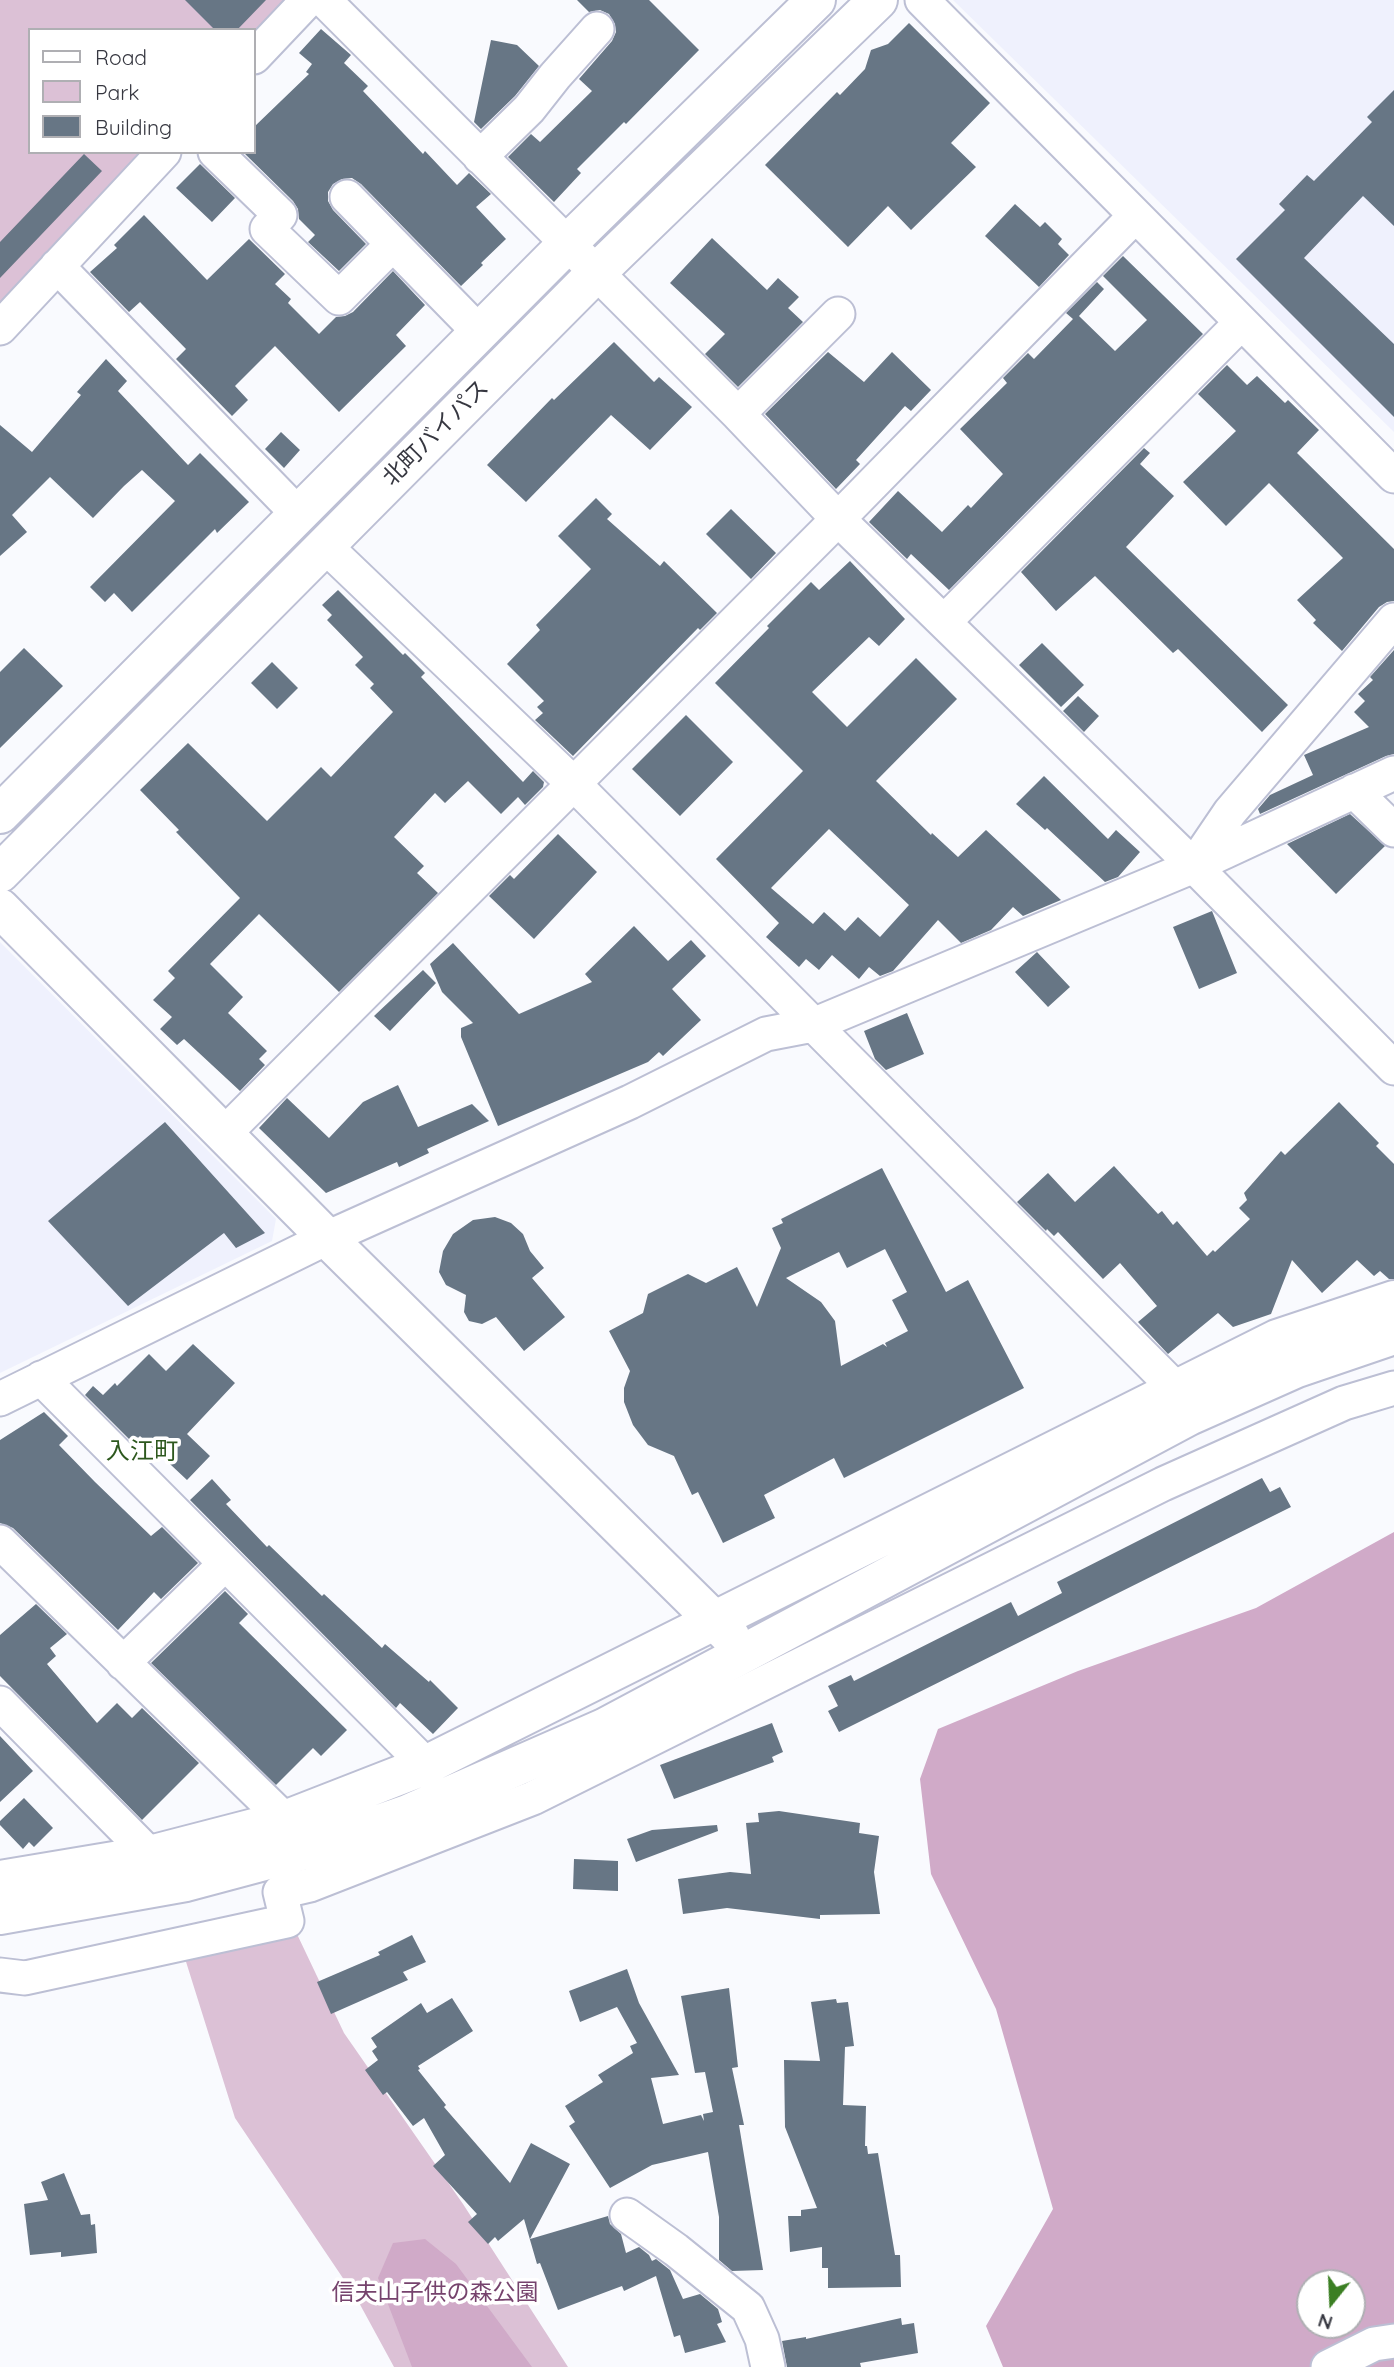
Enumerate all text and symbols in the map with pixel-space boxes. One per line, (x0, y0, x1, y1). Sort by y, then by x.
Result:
legend (28, 28, 256, 154)
text: Road (95, 44, 147, 70)
text: Park (95, 79, 139, 105)
text: Building (95, 114, 172, 140)
street label: 北町バイパス (377, 374, 495, 492)
district label: 入江町 (106, 1438, 178, 1466)
north arrow (1296, 2269, 1366, 2339)
park label: 信夫山子供の森公園 (332, 2279, 538, 2307)
text: N (1315, 2308, 1335, 2336)

